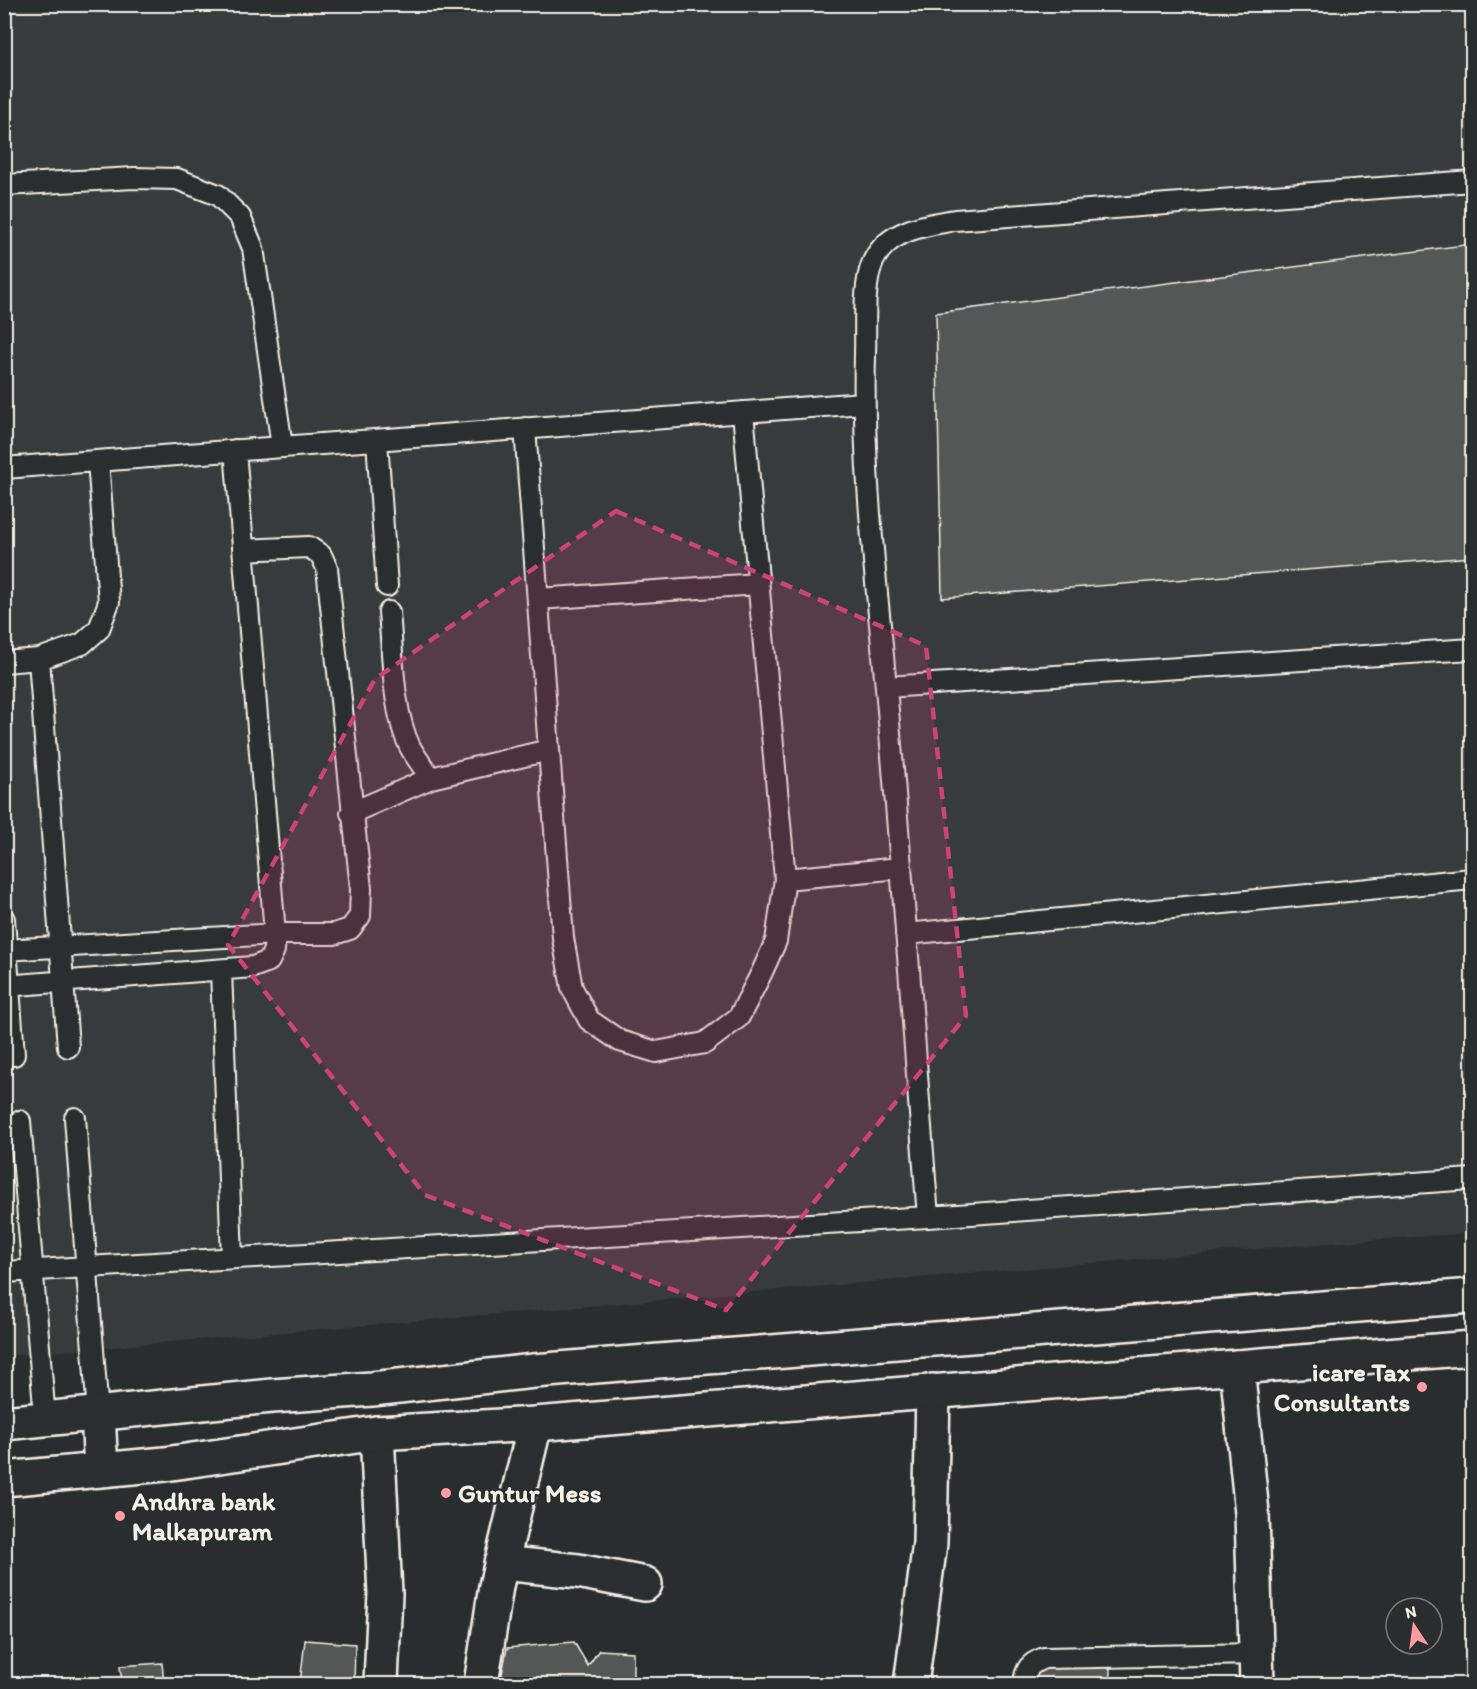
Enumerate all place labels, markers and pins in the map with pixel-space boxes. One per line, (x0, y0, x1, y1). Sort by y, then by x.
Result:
place label: icare Tax Consultants (1274, 1356, 1411, 1418)
marker: icare Tax Consultants (1415, 1380, 1429, 1394)
place label: Guntur Mess (458, 1477, 601, 1509)
place label: Andhra bank Malkapuram (131, 1485, 276, 1547)
marker: Guntur Mess (439, 1486, 453, 1500)
marker: Andhra bank Malkapuram (113, 1509, 127, 1523)

